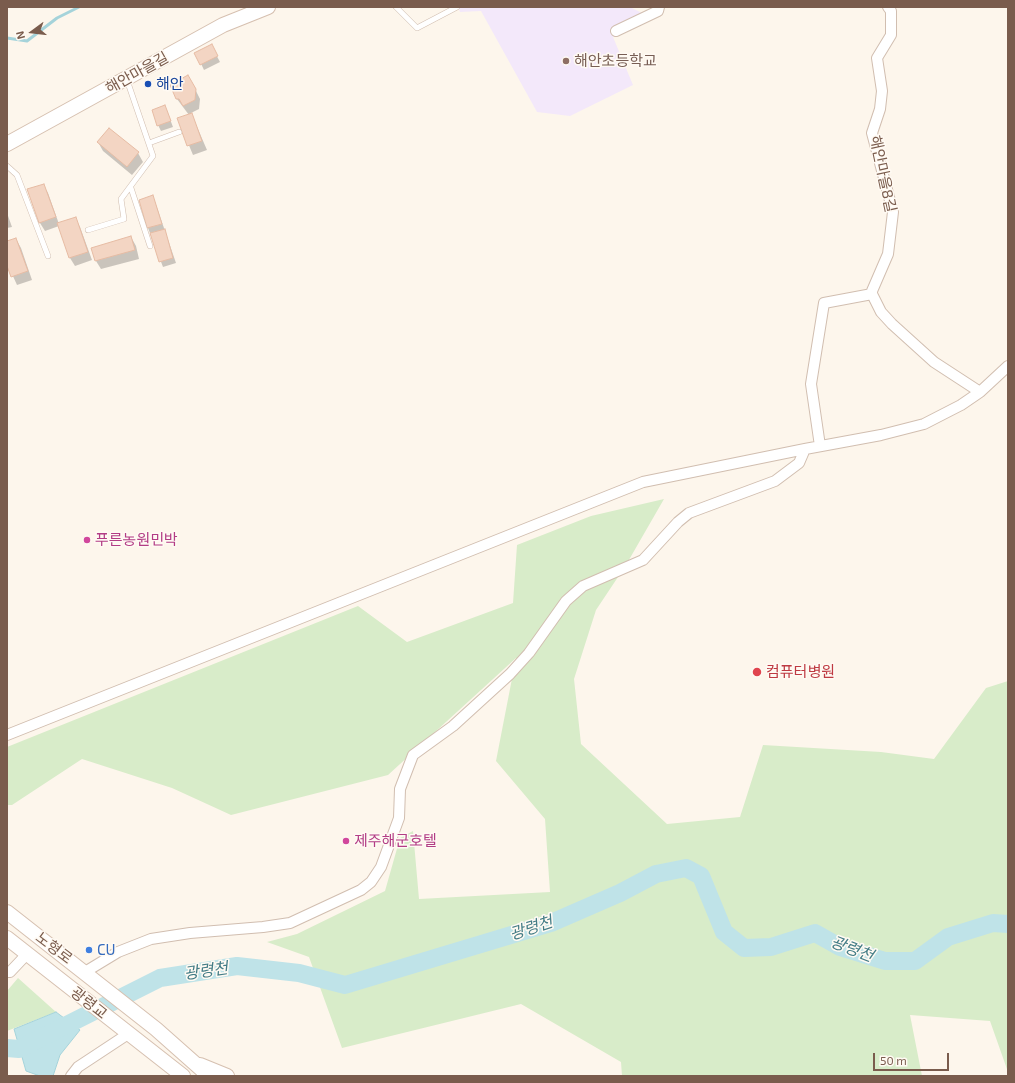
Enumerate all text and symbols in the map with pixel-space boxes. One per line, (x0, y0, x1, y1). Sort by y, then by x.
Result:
north arrow (12, 12, 52, 52)
text: N (13, 30, 27, 41)
street label: 해안마을길 (102, 48, 172, 98)
place label: 해안초등학교 (574, 52, 657, 70)
marker: 해안초등학교 (561, 56, 571, 66)
place label: 해안 (156, 75, 184, 93)
marker: 해안 (143, 79, 153, 89)
street label: 해안마을8길 (866, 134, 900, 214)
place label: 푸른농원민박 (95, 531, 178, 549)
marker: 푸른농원민박 (82, 535, 92, 545)
place label: 컴퓨터병원 (766, 663, 835, 681)
marker: 컴퓨터병원 (751, 666, 763, 678)
place label: 제주해군호텔 (354, 832, 437, 850)
marker: 제주해군호텔 (341, 836, 351, 846)
water label: 광령천 (507, 912, 555, 944)
street label: 노형로 (32, 928, 76, 968)
water label: 광령천 (828, 932, 876, 966)
place label: CU (97, 941, 116, 959)
marker: CU (84, 945, 94, 955)
water label: 광령천 (183, 958, 229, 984)
street label: 광령교 (67, 983, 111, 1023)
scale bar (875, 1045, 951, 1071)
text: 50 m (880, 1053, 907, 1067)

